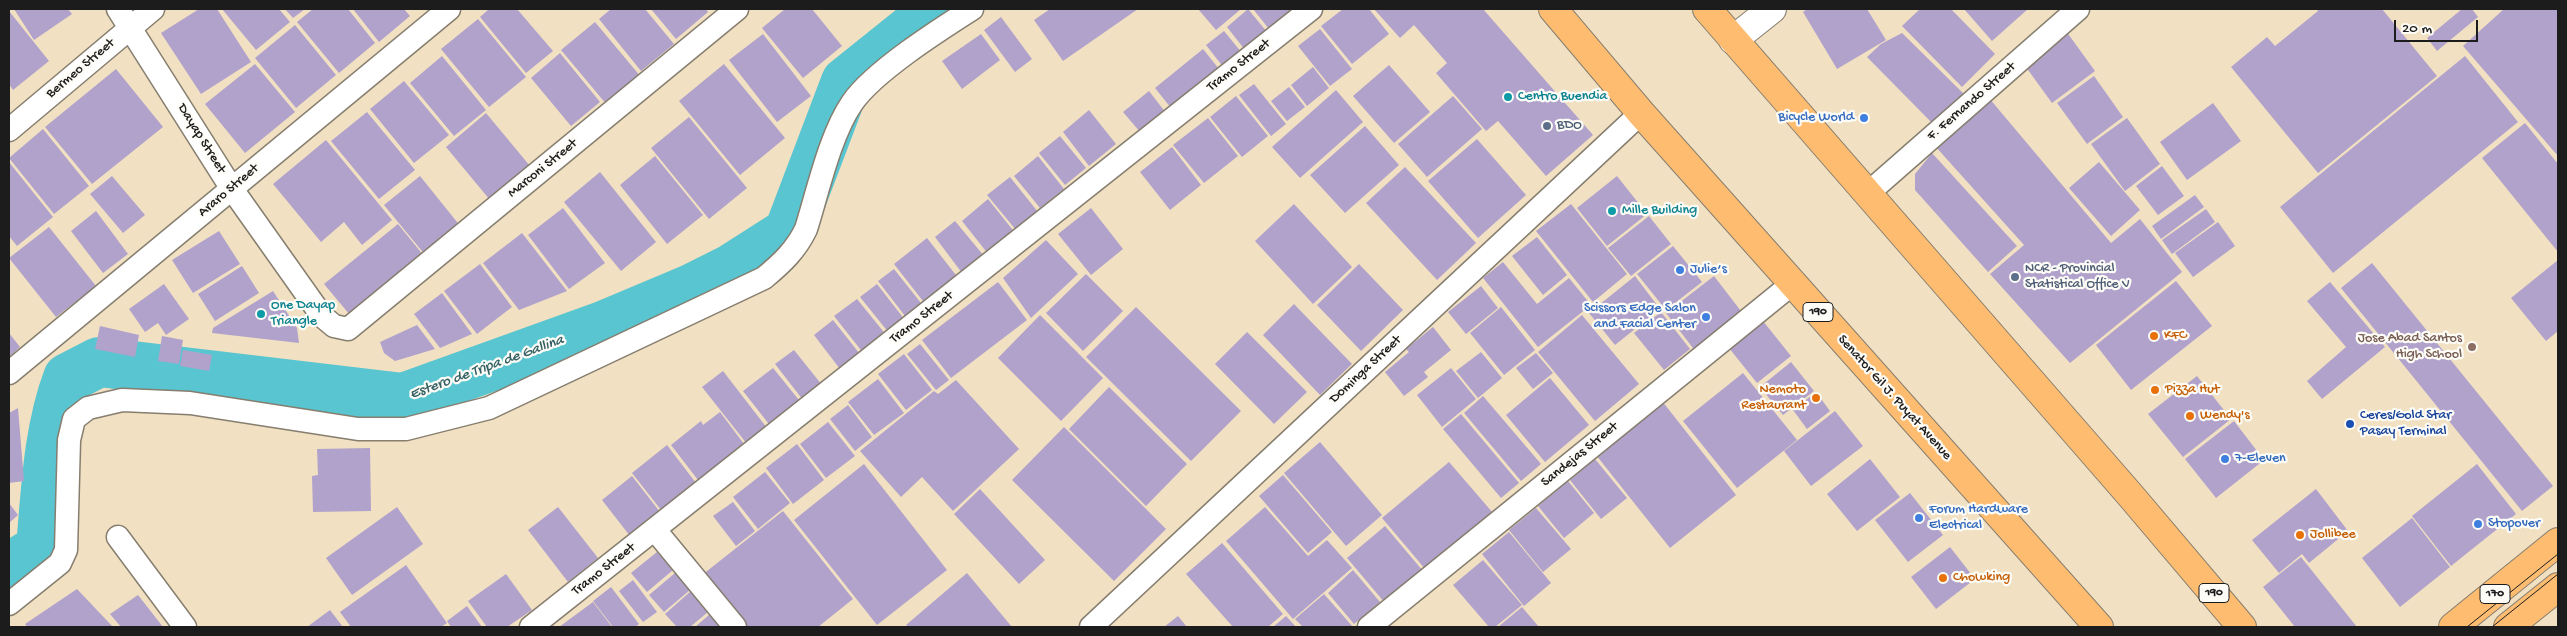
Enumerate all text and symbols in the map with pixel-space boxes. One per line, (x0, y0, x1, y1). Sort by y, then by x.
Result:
scale bar (2397, 10, 2481, 42)
text: 20 m (2402, 20, 2432, 38)
street label: Bermeo Street (43, 35, 119, 103)
street label: Tramo Street (1204, 36, 1274, 96)
street label: F. Fernando Street (1924, 59, 2020, 145)
place label: Centro Buendia (1518, 89, 1607, 105)
marker: Centro Buendia (1502, 91, 1514, 103)
street label: Dayap Street (173, 101, 229, 177)
place label: Bicycle World (1778, 110, 1854, 126)
marker: Bicycle World (1858, 112, 1870, 124)
place label: BDO (1557, 118, 1582, 134)
marker: BDO (1541, 120, 1553, 132)
street label: Marconi Street (505, 136, 581, 202)
street label: Araro Street (195, 161, 263, 221)
place label: Mille Building (1622, 203, 1697, 219)
marker: Mille Building (1606, 205, 1618, 217)
place label: NCR - Provincial Statistical Office V (2025, 261, 2130, 294)
place label: Julie’s (1690, 262, 1727, 278)
marker: Julie’s (1674, 264, 1686, 276)
marker: NCR - Provincial Statistical Office V (2009, 271, 2021, 283)
street label: Tramo Street (887, 288, 957, 348)
place label: One Dayap Triangle (271, 298, 335, 331)
place label: Scissors Edge Salon and Facial Center (1584, 301, 1696, 334)
road number: 190 (1803, 302, 1833, 322)
marker: One Dayap Triangle (255, 308, 267, 320)
marker: Scissors Edge Salon and Facial Center (1700, 311, 1712, 323)
place label: KFC (2164, 328, 2186, 344)
marker: KFC (2148, 330, 2160, 342)
place label: Jose Abad Santos High School (2358, 331, 2462, 364)
water label: Estero de Tripa de Gallina (408, 332, 566, 404)
street label: Dominga Street (1326, 332, 1406, 408)
street label: Senator Gil J. Puyat Avenue (1833, 332, 1955, 464)
marker: Jose Abad Santos High School (2466, 341, 2478, 353)
place label: Nemoto Restaurant (1741, 382, 1806, 414)
place label: Pizza Hut (2165, 382, 2219, 398)
marker: Pizza Hut (2149, 384, 2161, 396)
marker: Nemoto Restaurant (1810, 392, 1822, 404)
place label: Wendy's (2200, 408, 2250, 424)
place label: Ceres/Gold Star Pasay Terminal (2360, 408, 2451, 441)
marker: Wendy's (2184, 410, 2196, 422)
marker: Ceres/Gold Star Pasay Terminal (2344, 418, 2356, 430)
street label: Sandejas Street (1538, 419, 1622, 491)
place label: 7-Eleven (2235, 451, 2286, 467)
marker: 7-Eleven (2219, 453, 2231, 465)
place label: Forum Hardware Electrical (1929, 502, 2028, 534)
marker: Forum Hardware Electrical (1913, 512, 1925, 524)
place label: Stopover (2488, 516, 2540, 532)
marker: Stopover (2472, 518, 2484, 530)
place label: Jollibee (2310, 527, 2356, 543)
marker: Jollibee (2294, 529, 2306, 541)
street label: Tramo Street (569, 540, 639, 600)
place label: Chowking (1953, 570, 2010, 586)
marker: Chowking (1937, 572, 1949, 584)
road number: 190 (2199, 584, 2229, 602)
road number: 170 (2480, 584, 2510, 604)

